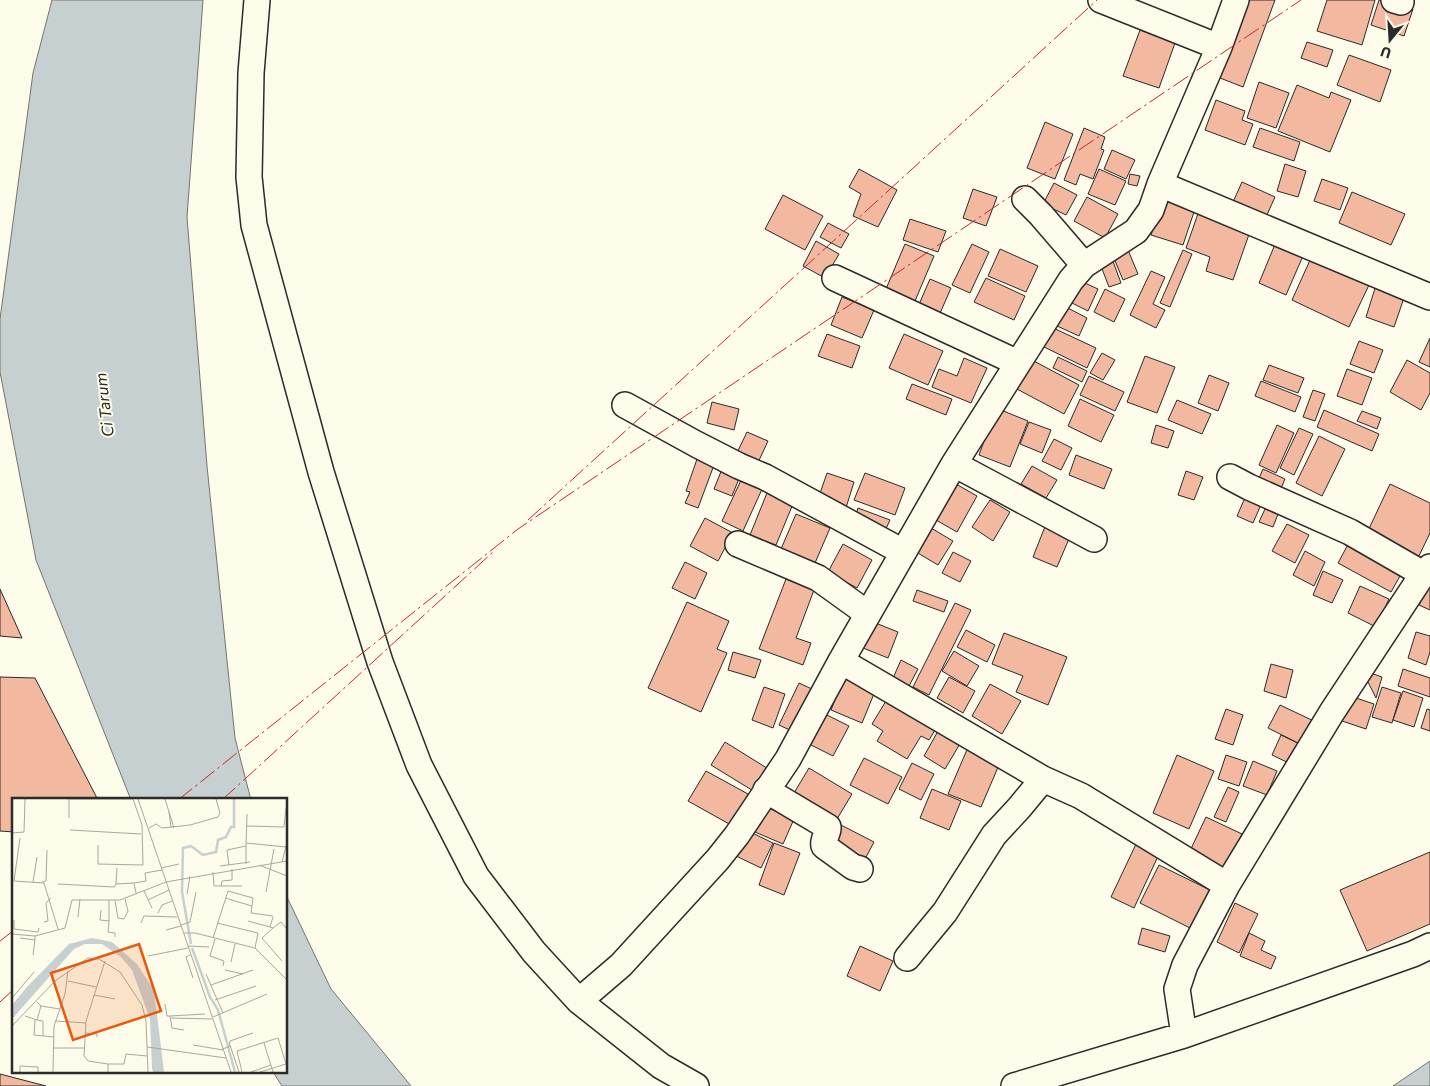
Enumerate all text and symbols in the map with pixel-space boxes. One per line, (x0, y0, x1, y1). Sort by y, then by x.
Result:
north arrow (1365, 15, 1415, 65)
text: U (1378, 43, 1393, 62)
water label: Ci Tarum (90, 372, 117, 438)
inset map (12, 798, 288, 1074)

